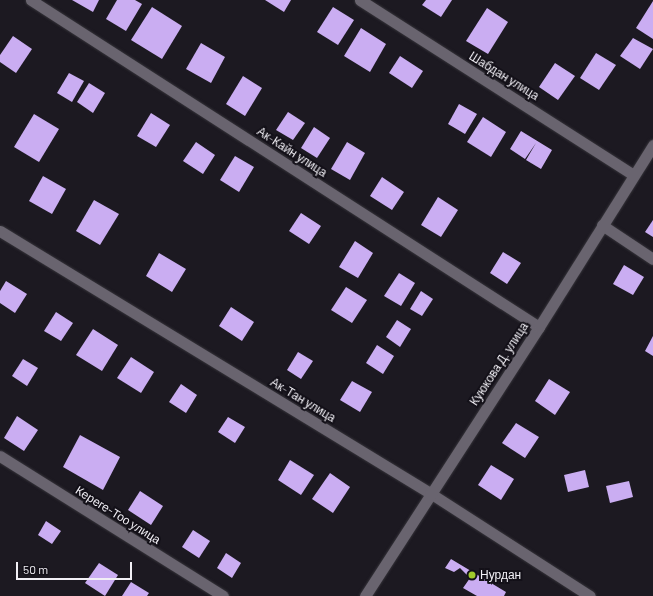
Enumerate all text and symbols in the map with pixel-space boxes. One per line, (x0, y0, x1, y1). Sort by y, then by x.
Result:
street label: Шабдан улица (466, 49, 542, 103)
street label: Ак-Кайн улица (254, 124, 330, 180)
street label: Куюкова Д. улица (467, 320, 531, 408)
street label: Ак-Тан улица (268, 375, 338, 425)
street label: Кереге-Тоо улица (73, 483, 163, 547)
scale bar (18, 554, 134, 580)
text: 50 m (23, 562, 48, 576)
place label: Нурдан (480, 568, 521, 582)
marker: Нурдан (467, 570, 477, 580)

